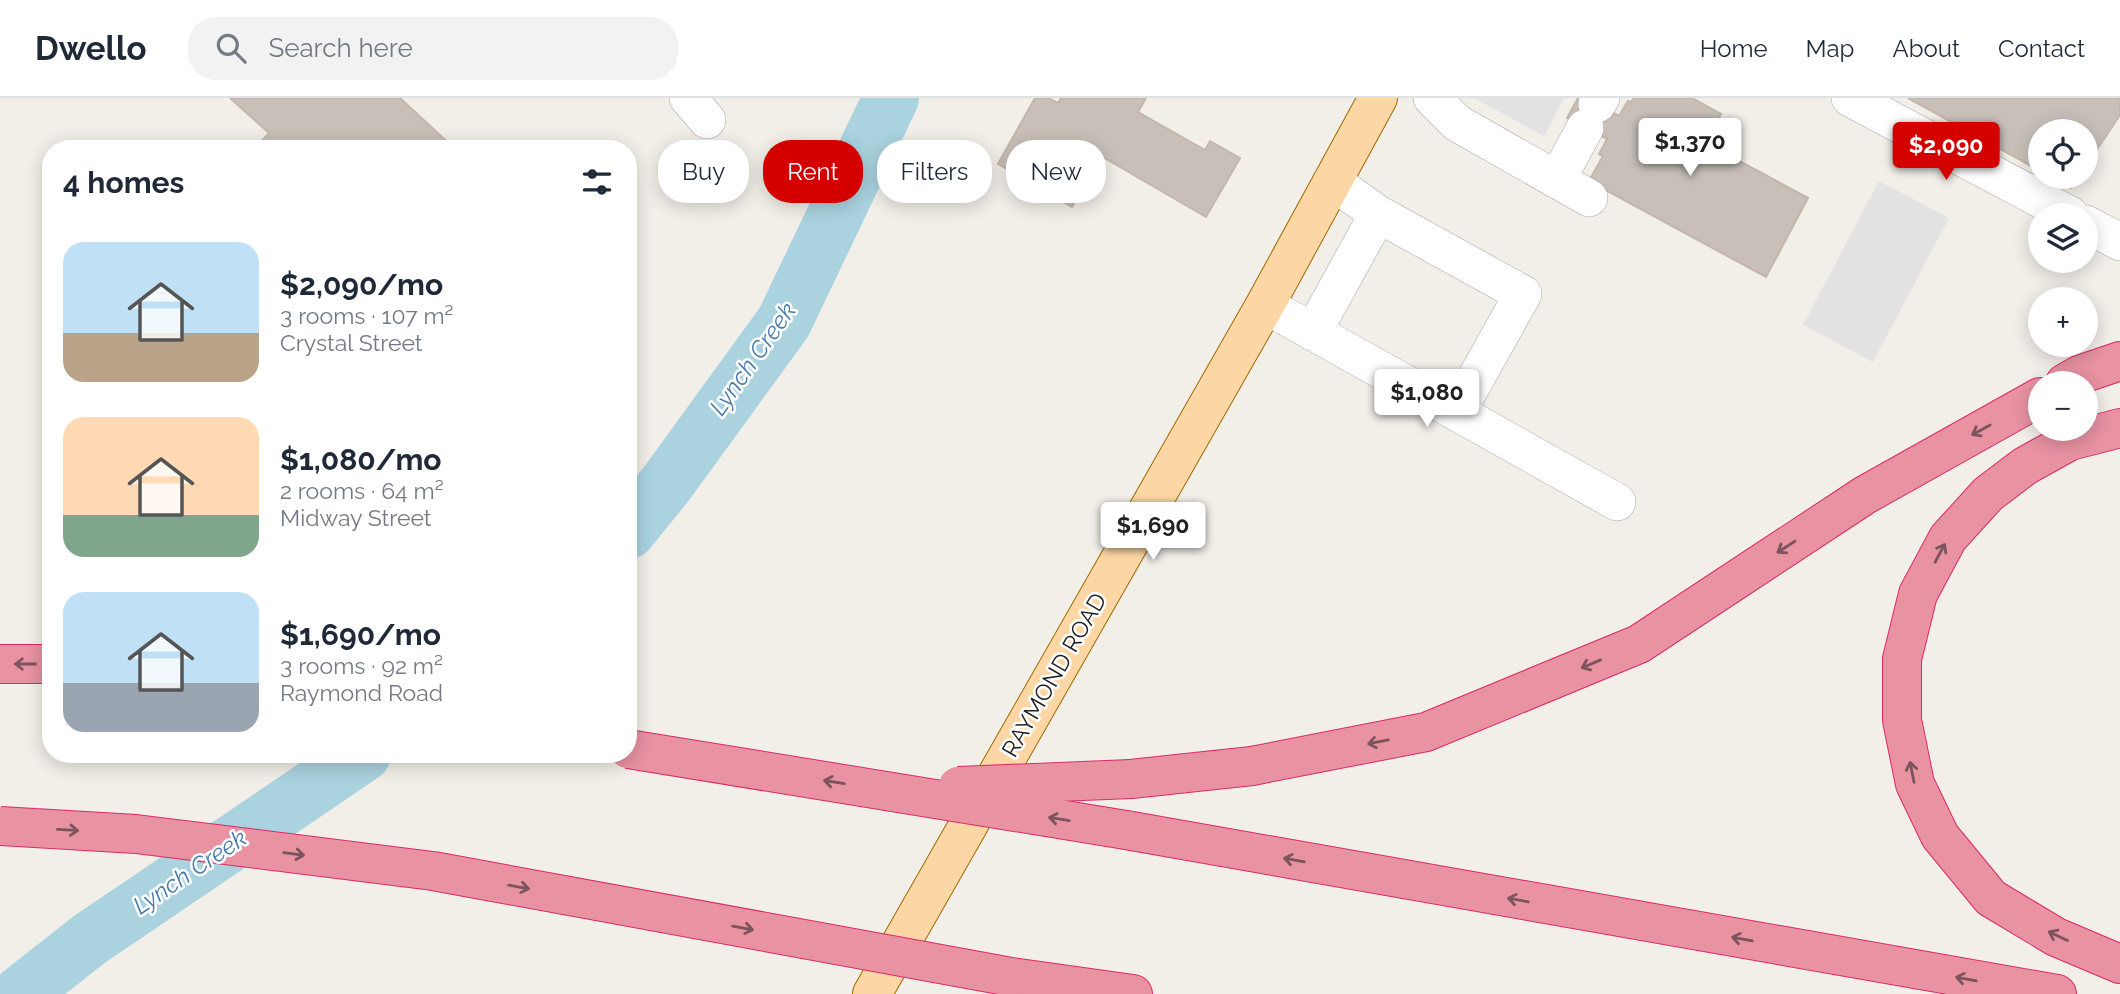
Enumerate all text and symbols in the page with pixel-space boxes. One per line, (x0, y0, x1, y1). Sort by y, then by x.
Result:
search box (188, 17, 678, 80)
text: Dwello (35, 29, 146, 68)
icon: search (212, 29, 250, 67)
text: Search here (268, 33, 413, 63)
text: Home (1700, 34, 1768, 63)
text: Map (1806, 34, 1854, 63)
text: About (1892, 34, 1960, 63)
text: Contact (1998, 34, 2085, 63)
pin: $1,370 (1633, 118, 1747, 178)
map controls (2028, 119, 2098, 441)
button: locate (2028, 119, 2098, 189)
pin: $2,090 (1889, 122, 2003, 182)
text: $1,370 (1654, 127, 1726, 154)
text: $2,090 (1909, 131, 1983, 158)
chip: Buy (658, 140, 749, 203)
chip: Rent (763, 140, 863, 203)
chip: Filters (877, 140, 992, 203)
chip: New (1006, 140, 1106, 203)
icon: filters (578, 163, 616, 201)
text: 4 homes (63, 165, 184, 200)
button: layers (2028, 203, 2098, 273)
text: $2,090/mo (280, 267, 443, 302)
icon: home (119, 270, 203, 354)
button: + (2028, 287, 2098, 357)
water label: Lynch Creek (703, 297, 802, 421)
text: 3 rooms · 107 m² (280, 302, 454, 329)
text: Crystal Street (280, 329, 423, 356)
pin: $1,080 (1370, 370, 1484, 429)
button: − (2028, 371, 2098, 441)
text: $1,080 (1390, 378, 1464, 405)
one-way arrow (1971, 424, 1992, 437)
text: $1,080/mo (280, 442, 442, 477)
icon: home (119, 445, 203, 529)
text: 2 rooms · 64 m² (280, 477, 444, 504)
pin: $1,690 (1096, 503, 1210, 562)
text: Midway Street (280, 504, 432, 531)
text: $1,690 (1117, 511, 1189, 538)
one-way arrow (1777, 540, 1796, 555)
one-way arrow (1933, 543, 1947, 563)
street label: RAYMOND ROAD (996, 588, 1111, 762)
text: $1,690/mo (280, 617, 441, 652)
icon: home (119, 620, 203, 704)
text: 3 rooms · 92 m² (280, 652, 443, 679)
one-way arrow (14, 657, 37, 671)
one-way arrow (1581, 658, 1603, 671)
text: Raymond Road (280, 679, 443, 706)
one-way arrow (1368, 735, 1390, 749)
one-way arrow (1905, 761, 1919, 784)
one-way arrow (823, 775, 846, 788)
one-way arrow (1048, 812, 1070, 825)
water label: Lynch Creek (127, 823, 252, 920)
one-way arrow (56, 824, 79, 837)
one-way arrow (282, 847, 305, 860)
one-way arrow (1283, 853, 1306, 866)
one-way arrow (507, 881, 530, 894)
one-way arrow (1507, 893, 1530, 906)
one-way arrow (731, 922, 754, 935)
one-way arrow (2048, 929, 2069, 943)
one-way arrow (1731, 932, 1754, 946)
one-way arrow (1955, 972, 1978, 985)

